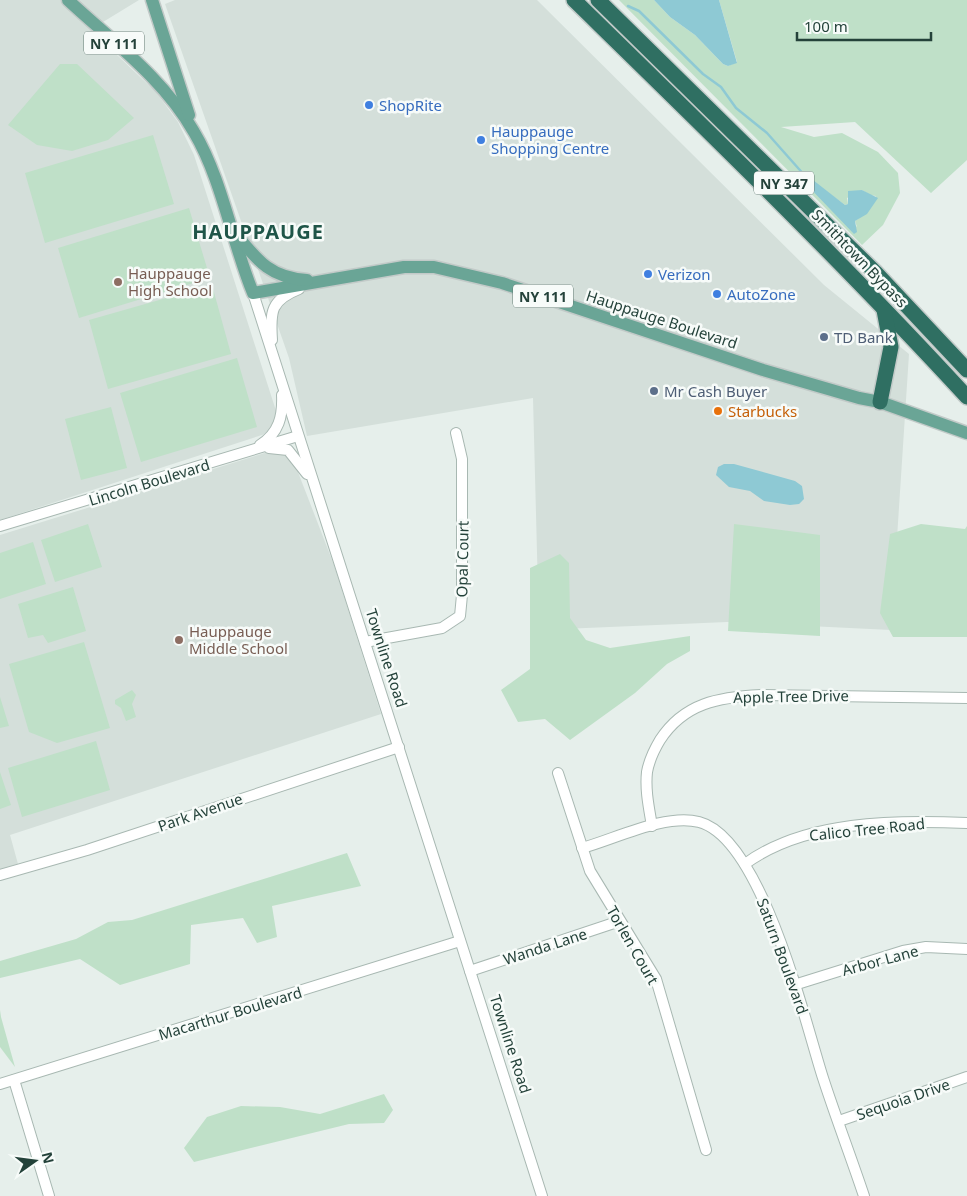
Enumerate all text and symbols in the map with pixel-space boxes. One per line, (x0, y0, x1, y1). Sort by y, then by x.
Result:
scale bar (797, 10, 931, 42)
text: 100 m (804, 16, 848, 36)
road number: NY 111 (84, 32, 144, 54)
place label: ShopRite (379, 95, 442, 115)
marker: ShopRite (363, 99, 375, 111)
place label: Hauppauge Shopping Centre (491, 121, 609, 158)
marker: Hauppauge Shopping Centre (475, 134, 487, 146)
road number: NY 347 (754, 172, 814, 194)
street label: Smithtown Bypass (808, 205, 912, 311)
district label: HAUPPAUGE (192, 218, 324, 245)
place label: Hauppauge High School (128, 263, 212, 300)
place label: Verizon (658, 264, 711, 284)
marker: Verizon (642, 268, 654, 280)
marker: Hauppauge High School (112, 276, 124, 288)
road number: NY 111 (513, 284, 573, 308)
place label: AutoZone (727, 284, 796, 304)
street label: Hauppauge Boulevard (584, 285, 740, 353)
marker: AutoZone (711, 288, 723, 300)
place label: TD Bank (834, 327, 893, 347)
marker: TD Bank (818, 331, 830, 343)
place label: Mr Cash Buyer (664, 381, 767, 401)
marker: Mr Cash Buyer (648, 385, 660, 397)
place label: Starbucks (728, 401, 797, 421)
marker: Starbucks (712, 405, 724, 417)
street label: Lincoln Boulevard (86, 454, 212, 510)
street label: Opal Court (451, 520, 473, 597)
street label: Townline Road (362, 606, 412, 710)
place label: Hauppauge Middle School (189, 621, 288, 658)
marker: Hauppauge Middle School (173, 634, 185, 646)
street label: Apple Tree Drive (733, 685, 849, 707)
street label: Park Avenue (155, 788, 245, 836)
street label: Calico Tree Road (808, 813, 926, 845)
street label: Saturn Boulevard (753, 895, 813, 1017)
street label: Torlen Court (602, 902, 664, 988)
street label: Wanda Lane (501, 923, 589, 969)
street label: Arbor Lane (840, 940, 920, 980)
street label: Macarthur Boulevard (156, 982, 304, 1044)
street label: Townline Road (486, 992, 536, 1096)
street label: Sequoia Drive (854, 1074, 952, 1124)
north arrow (10, 1136, 60, 1186)
text: N (38, 1150, 59, 1166)

